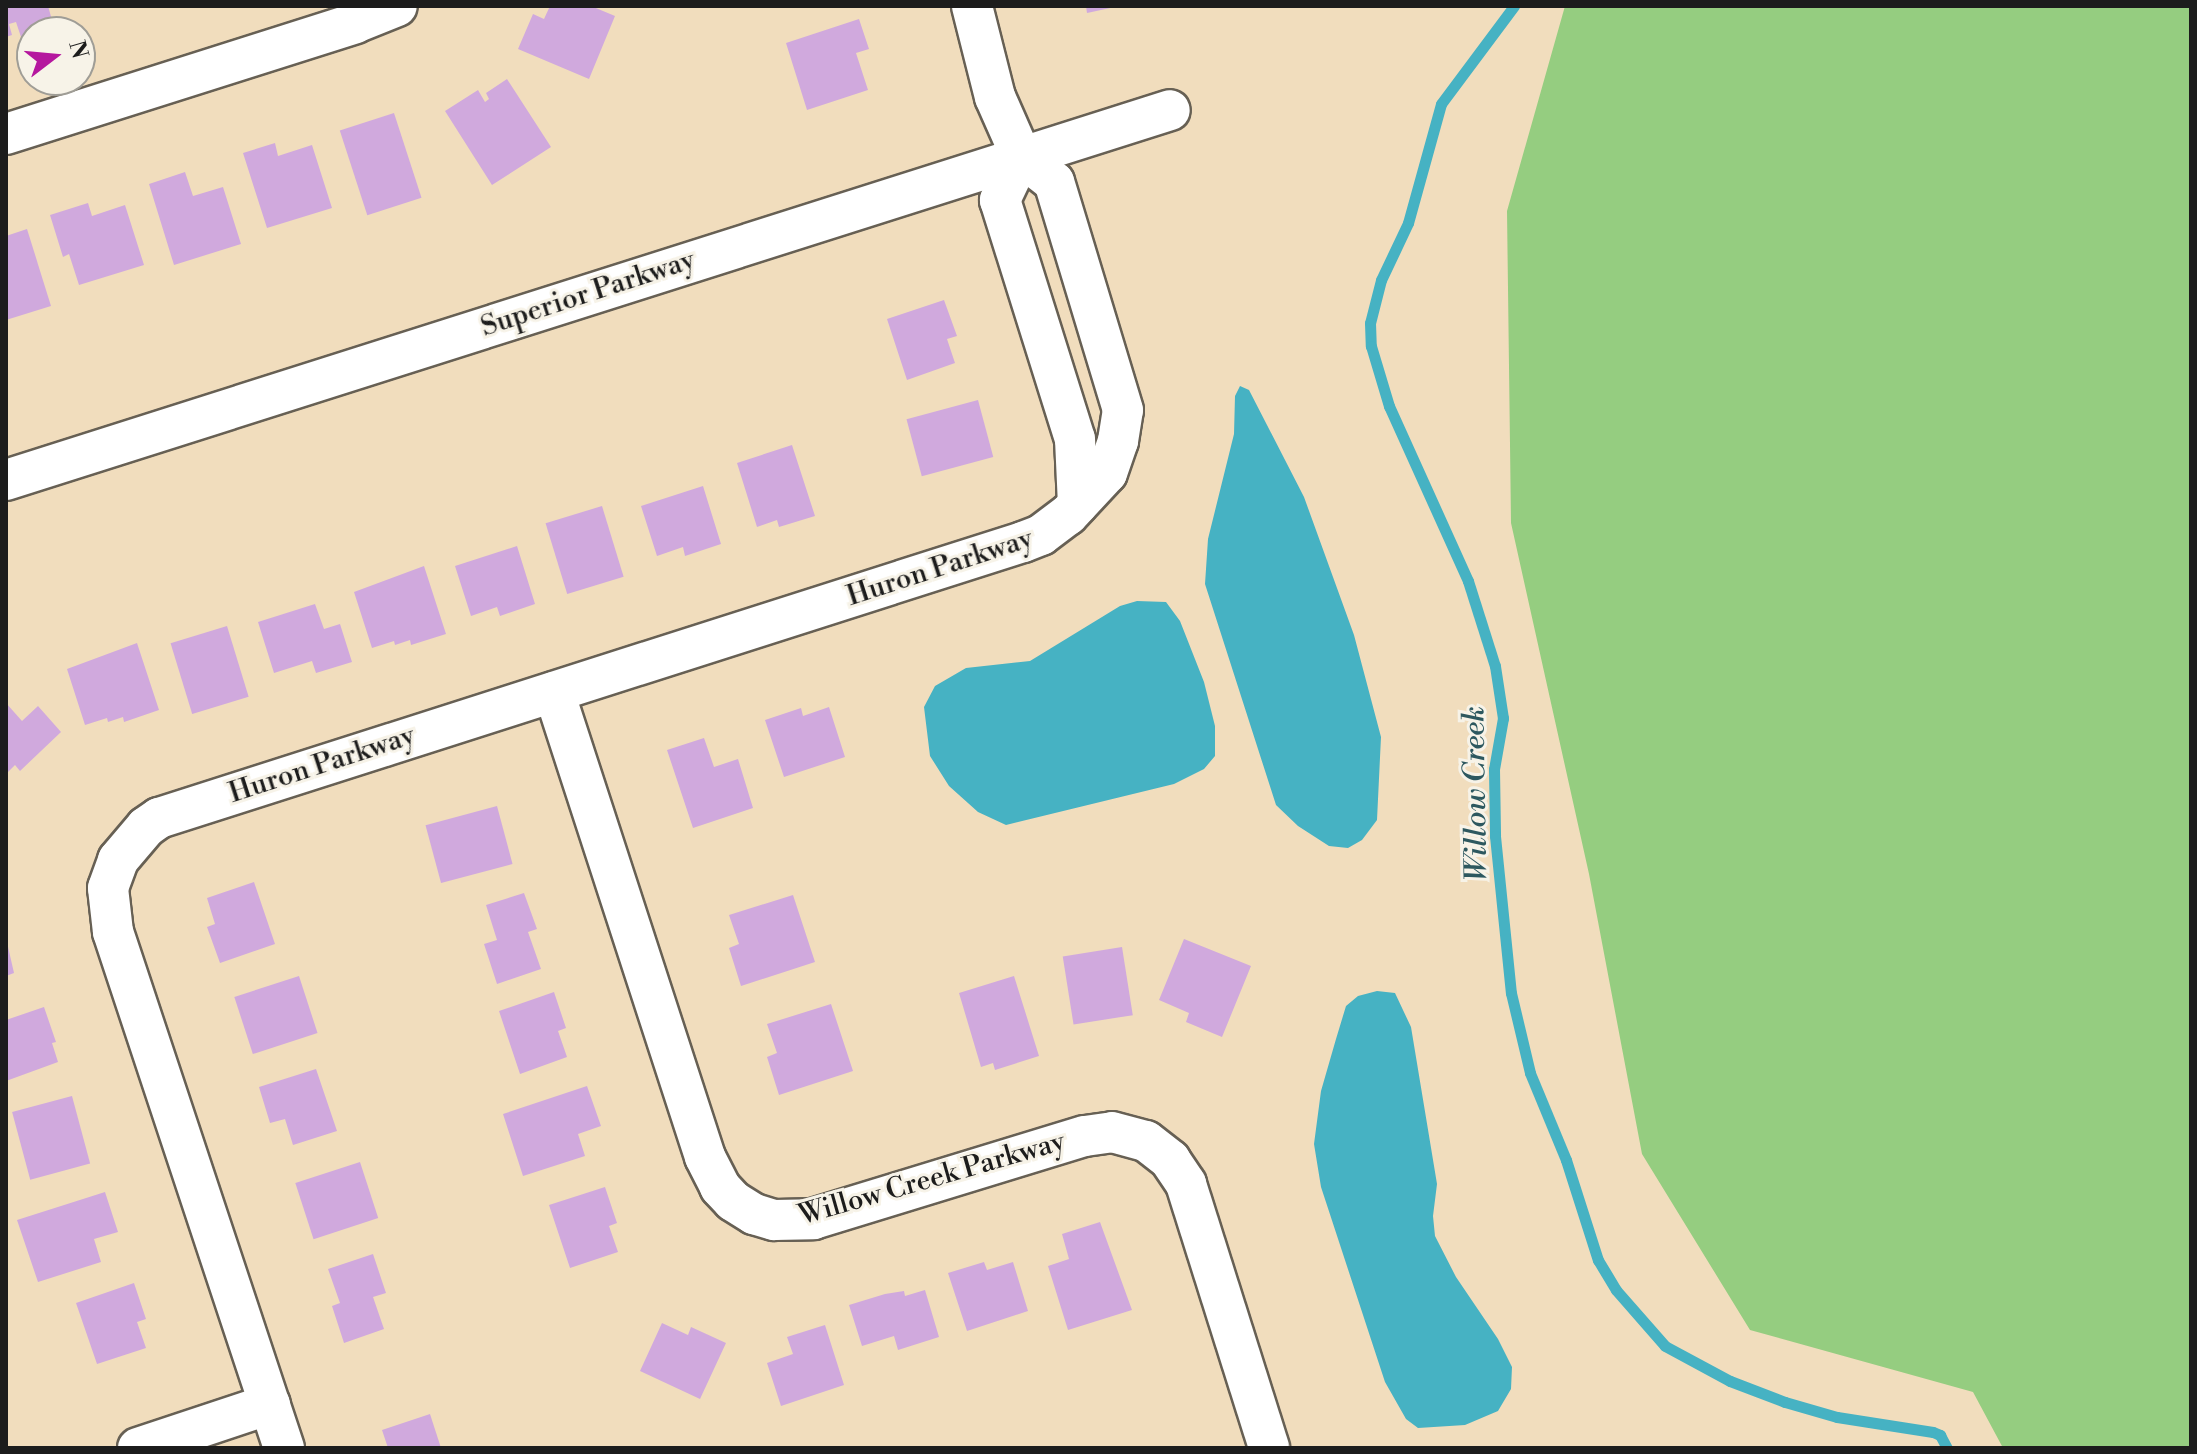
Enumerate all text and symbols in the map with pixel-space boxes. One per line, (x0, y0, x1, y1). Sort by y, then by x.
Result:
north arrow (16, 16, 96, 96)
text: N (62, 38, 93, 62)
street label: Superior Parkway (477, 244, 699, 344)
street label: Huron Parkway (843, 522, 1037, 614)
water label: Willow Creek (1456, 706, 1496, 882)
street label: Huron Parkway (225, 719, 419, 811)
street label: Willow Creek Parkway (795, 1125, 1069, 1233)

